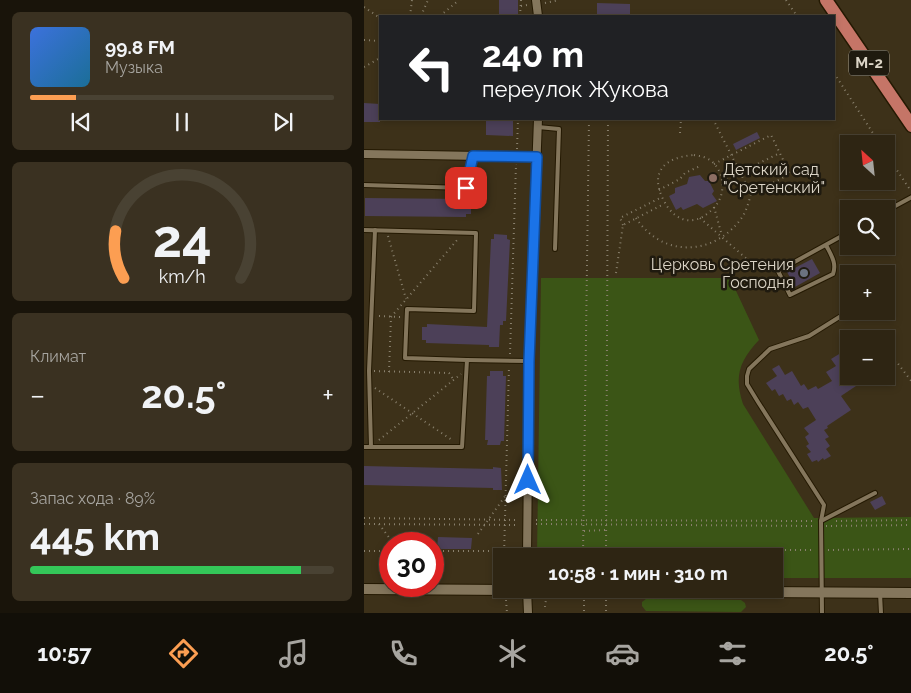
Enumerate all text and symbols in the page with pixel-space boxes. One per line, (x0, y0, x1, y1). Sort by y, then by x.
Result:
text: 240 m (482, 34, 584, 75)
icon: left (399, 35, 464, 100)
text: 99.8 FM (105, 36, 175, 58)
road number: М-2 (849, 50, 889, 76)
text: Музыка (105, 58, 163, 77)
text: переулок Жукова (482, 76, 669, 102)
icon: previous (67, 108, 95, 136)
icon: pause (168, 108, 196, 136)
icon: next (269, 108, 297, 136)
north arrow (840, 135, 895, 190)
map controls (840, 135, 895, 385)
place label: Детский сад "Сретенский" (723, 160, 825, 197)
pin (445, 167, 487, 209)
marker: Детский сад "Сретенский" (707, 172, 719, 184)
icon: arrive (452, 174, 480, 202)
button: search (840, 200, 895, 255)
text: 24 (152, 208, 212, 269)
place label: Церковь Сретения Господня (651, 255, 794, 292)
button: + (840, 265, 895, 320)
text: km/h (158, 266, 206, 287)
marker: Церковь Сретения Господня (798, 267, 810, 279)
button: − (840, 330, 895, 385)
text: Климат (30, 347, 86, 366)
text: 20.5° (141, 372, 226, 417)
text: − (30, 379, 45, 412)
text: + (322, 379, 334, 412)
position arrow (501, 453, 553, 505)
text: Запас хода · 89% (30, 489, 155, 508)
text: 445 km (30, 514, 160, 559)
speed limit sign: 30 (379, 532, 444, 597)
text: 10:58 · 1 мин · 310 m (548, 562, 728, 584)
icon: directions (166, 636, 201, 671)
icon: music (276, 636, 311, 671)
icon: phone (386, 636, 421, 671)
icon: climate (495, 636, 530, 671)
icon: car (605, 636, 640, 671)
icon: filters (715, 636, 750, 671)
text: 10:57 (37, 640, 92, 666)
text: 20.5° (824, 640, 874, 666)

